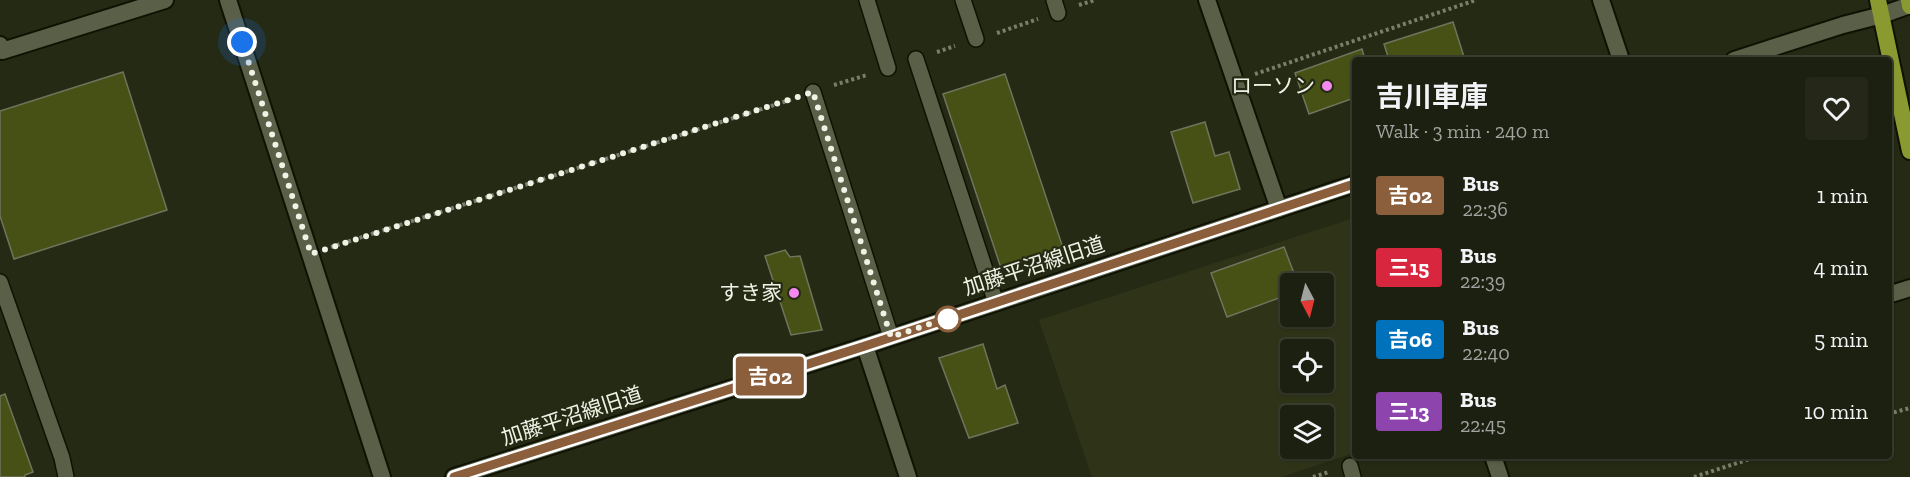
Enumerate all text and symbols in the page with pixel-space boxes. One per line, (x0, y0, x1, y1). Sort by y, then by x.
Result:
your location (227, 27, 257, 57)
place label: ローソン (1231, 73, 1315, 98)
button: heart (1805, 77, 1868, 140)
marker: ローソン (1320, 79, 1334, 93)
text: 吉川車庫 (1376, 80, 1488, 113)
text: Walk · 3 min · 240 m (1376, 119, 1549, 143)
text: Bus (1462, 170, 1499, 197)
text: 1 min (1817, 182, 1868, 209)
text: 吉02 (1388, 183, 1432, 208)
text: 22:36 (1462, 197, 1508, 221)
street label: 加藤平沼線旧道 (960, 231, 1108, 300)
text: Bus (1460, 242, 1497, 269)
text: 4 min (1813, 254, 1868, 281)
text: 三15 (1389, 255, 1429, 280)
text: 22:39 (1460, 269, 1505, 293)
north arrow (1280, 273, 1334, 327)
map controls (1280, 273, 1334, 459)
place label: すき家 (719, 280, 782, 305)
marker: すき家 (787, 286, 801, 300)
unlabelled marker (935, 306, 961, 332)
text: Bus (1462, 314, 1499, 341)
text: 5 min (1814, 326, 1868, 353)
text: 吉06 (1388, 327, 1432, 352)
button: locate (1280, 339, 1334, 393)
text: 22:40 (1462, 341, 1510, 365)
line badge: 吉02 (736, 356, 804, 395)
text: 吉02 (748, 364, 792, 389)
street label: 加藤平沼線旧道 (498, 381, 646, 450)
text: Bus (1460, 386, 1497, 413)
text: 10 min (1804, 398, 1868, 425)
text: 三13 (1389, 399, 1429, 424)
button: layers (1280, 405, 1334, 459)
text: 22:45 (1460, 413, 1506, 437)

